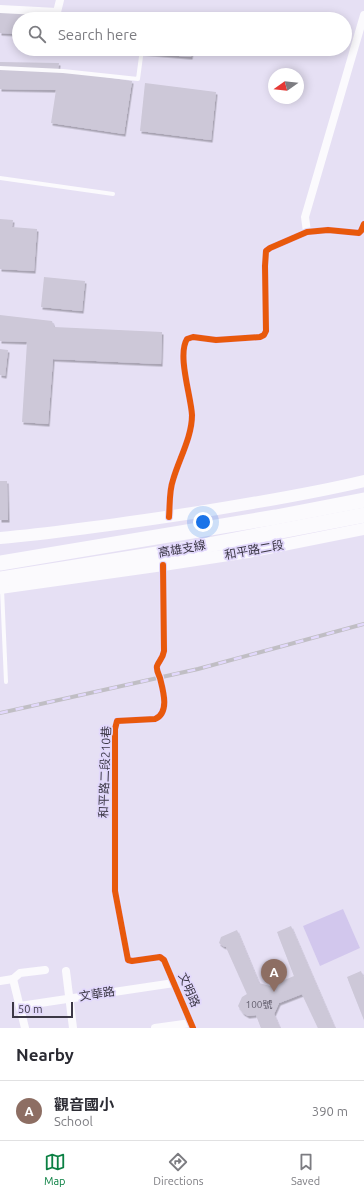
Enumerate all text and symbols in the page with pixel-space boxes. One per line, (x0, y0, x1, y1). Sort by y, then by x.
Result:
search box (12, 12, 352, 56)
icon: search (26, 23, 48, 45)
text: Search here (58, 26, 137, 43)
north arrow (268, 68, 304, 104)
your location (193, 512, 213, 532)
street label: 高雄支線 (157, 538, 207, 559)
street label: 和平路二段 (223, 538, 285, 561)
street label: 和平路二段210巷 (96, 726, 113, 818)
pin: A (261, 959, 287, 992)
street label: 文明路 (176, 971, 202, 1009)
street label: 文華路 (78, 984, 116, 1003)
house number: 100號 (246, 999, 272, 1010)
scale bar (12, 1000, 73, 1019)
text: 50 m (18, 1003, 42, 1015)
text: Nearby (16, 1045, 74, 1064)
text: 觀音國小 (54, 1096, 114, 1113)
text: A (24, 1104, 34, 1118)
text: 390 m (312, 1104, 348, 1118)
text: School (54, 1114, 93, 1128)
tab: Map (44, 1151, 66, 1187)
tab: Directions (153, 1151, 203, 1187)
tab: Saved (291, 1151, 320, 1187)

